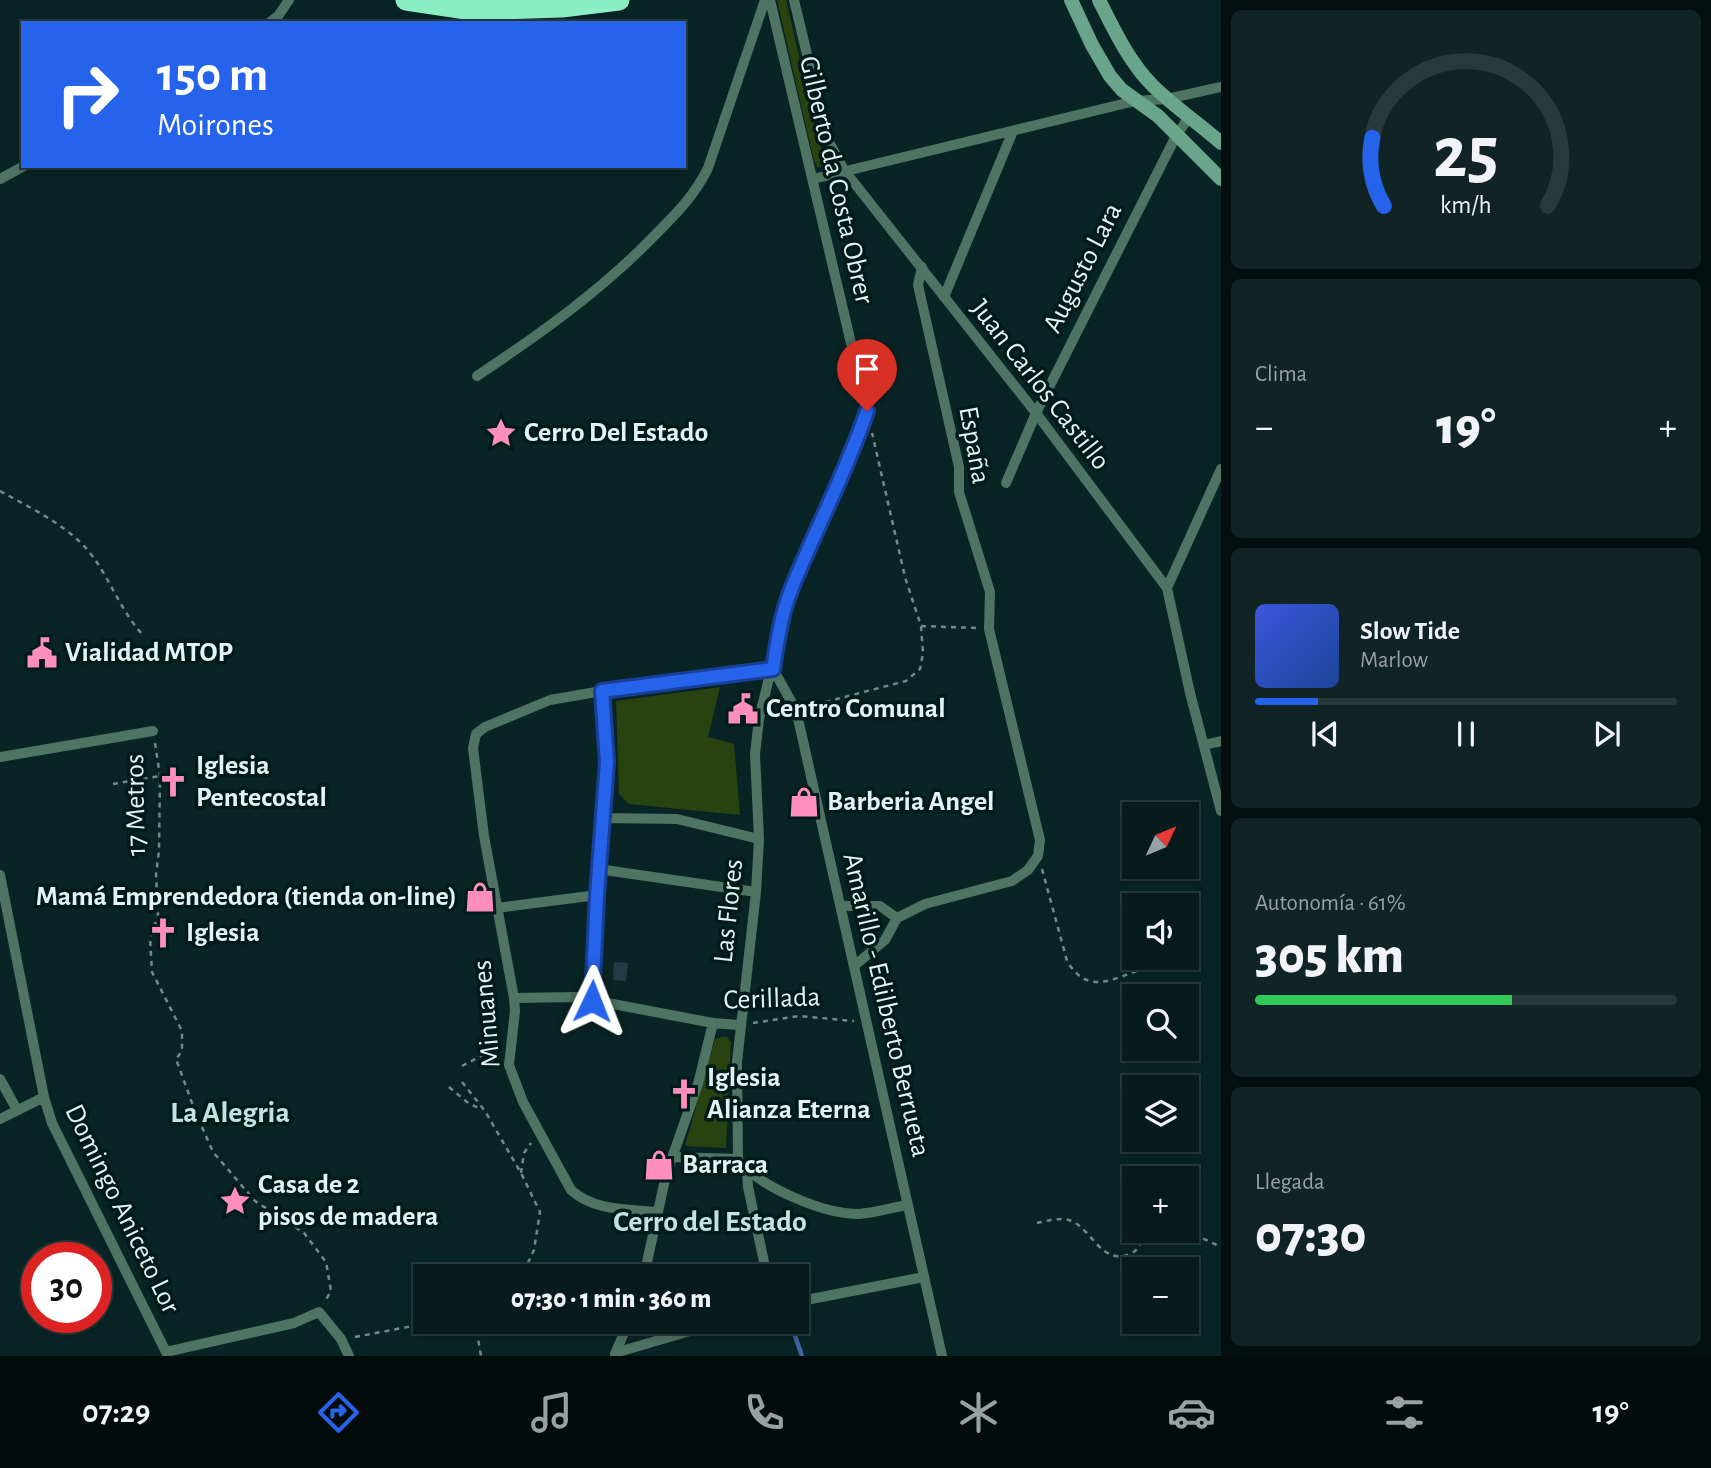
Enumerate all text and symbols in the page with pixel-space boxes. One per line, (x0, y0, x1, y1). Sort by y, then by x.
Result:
icon: right (42, 49, 133, 140)
text: 150 m (157, 51, 268, 100)
street label: Gilberto da Costa Obrer (794, 53, 878, 307)
text: Moirones (157, 109, 274, 141)
text: 25 (1433, 118, 1499, 191)
text: km/h (1440, 192, 1492, 217)
street label: Augusto Lara (1038, 199, 1128, 337)
street label: Juan Carlos Castillo (965, 295, 1115, 475)
pin (837, 339, 897, 411)
icon: arrive (848, 350, 886, 388)
text: Clima (1255, 363, 1307, 386)
text: 19° (1436, 401, 1496, 453)
street label: España (953, 404, 995, 486)
text: − (1255, 409, 1273, 447)
text: + (1659, 409, 1677, 447)
place icon: Cerro Del Estado (484, 416, 518, 450)
place label: Cerro Del Estado (524, 419, 708, 447)
text: Slow Tide (1360, 618, 1460, 644)
public building icon: Vialidad MTOP (25, 636, 59, 670)
place label: Vialidad MTOP (65, 639, 233, 667)
text: Marlow (1360, 649, 1428, 672)
public building icon: Centro Comunal (726, 692, 760, 726)
place label: Centro Comunal (766, 695, 946, 723)
icon: previous (1306, 715, 1344, 753)
icon: pause (1447, 715, 1485, 753)
icon: next (1588, 715, 1626, 753)
place label: Iglesia Pentecostal (196, 752, 327, 812)
street label: 17 Metros (121, 754, 151, 856)
church icon: Iglesia Pentecostal (156, 765, 190, 799)
shop icon: Barberia Angel (787, 785, 821, 819)
place label: Barberia Angel (827, 788, 994, 816)
north arrow (1122, 802, 1199, 878)
map controls (1122, 802, 1199, 1334)
street label: Amarillo - Edilberto Berrueta (837, 850, 935, 1160)
street label: Las Flores (710, 858, 748, 964)
shop icon: Mamá Emprendedora (tienda on-line) (463, 880, 497, 914)
place label: Mamá Emprendedora (tienda on-line) (36, 883, 457, 911)
text: Autonomía · 61% (1255, 892, 1406, 915)
button: sound (1122, 893, 1199, 970)
church icon: Iglesia (146, 916, 180, 950)
place label: Iglesia (186, 919, 260, 947)
text: 305 km (1255, 930, 1404, 982)
street label: Minuanes (468, 959, 506, 1069)
position arrow (555, 964, 629, 1038)
street label: Cerillada (723, 983, 821, 1015)
button: search (1122, 984, 1199, 1061)
place label: Iglesia Alianza Eterna (707, 1064, 871, 1124)
button: layers (1122, 1075, 1199, 1152)
church icon: Iglesia Alianza Eterna (667, 1077, 701, 1111)
district label: La Alegria (170, 1098, 290, 1128)
street label: Domingo Aniceto Lor (59, 1100, 185, 1318)
shop icon: Barraca (642, 1148, 676, 1182)
place label: Barraca (682, 1151, 768, 1179)
button: + (1122, 1166, 1199, 1243)
place label: Casa de 2 pisos de madera (258, 1171, 439, 1231)
text: Llegada (1255, 1171, 1325, 1194)
place icon: Casa de 2 pisos de madera (218, 1184, 252, 1218)
district label: Cerro del Estado (613, 1207, 807, 1237)
text: 07:30 (1255, 1209, 1367, 1261)
speed limit sign: 30 (21, 1242, 112, 1333)
button: − (1122, 1257, 1199, 1334)
text: 07:30 · 1 min · 360 m (511, 1286, 711, 1312)
icon: directions (314, 1388, 363, 1437)
icon: music (527, 1388, 576, 1437)
icon: phone (740, 1388, 789, 1437)
icon: climate (954, 1388, 1003, 1437)
icon: car (1167, 1388, 1216, 1437)
icon: filters (1380, 1388, 1429, 1437)
text: 07:29 (82, 1396, 150, 1428)
text: 19° (1593, 1396, 1629, 1428)

